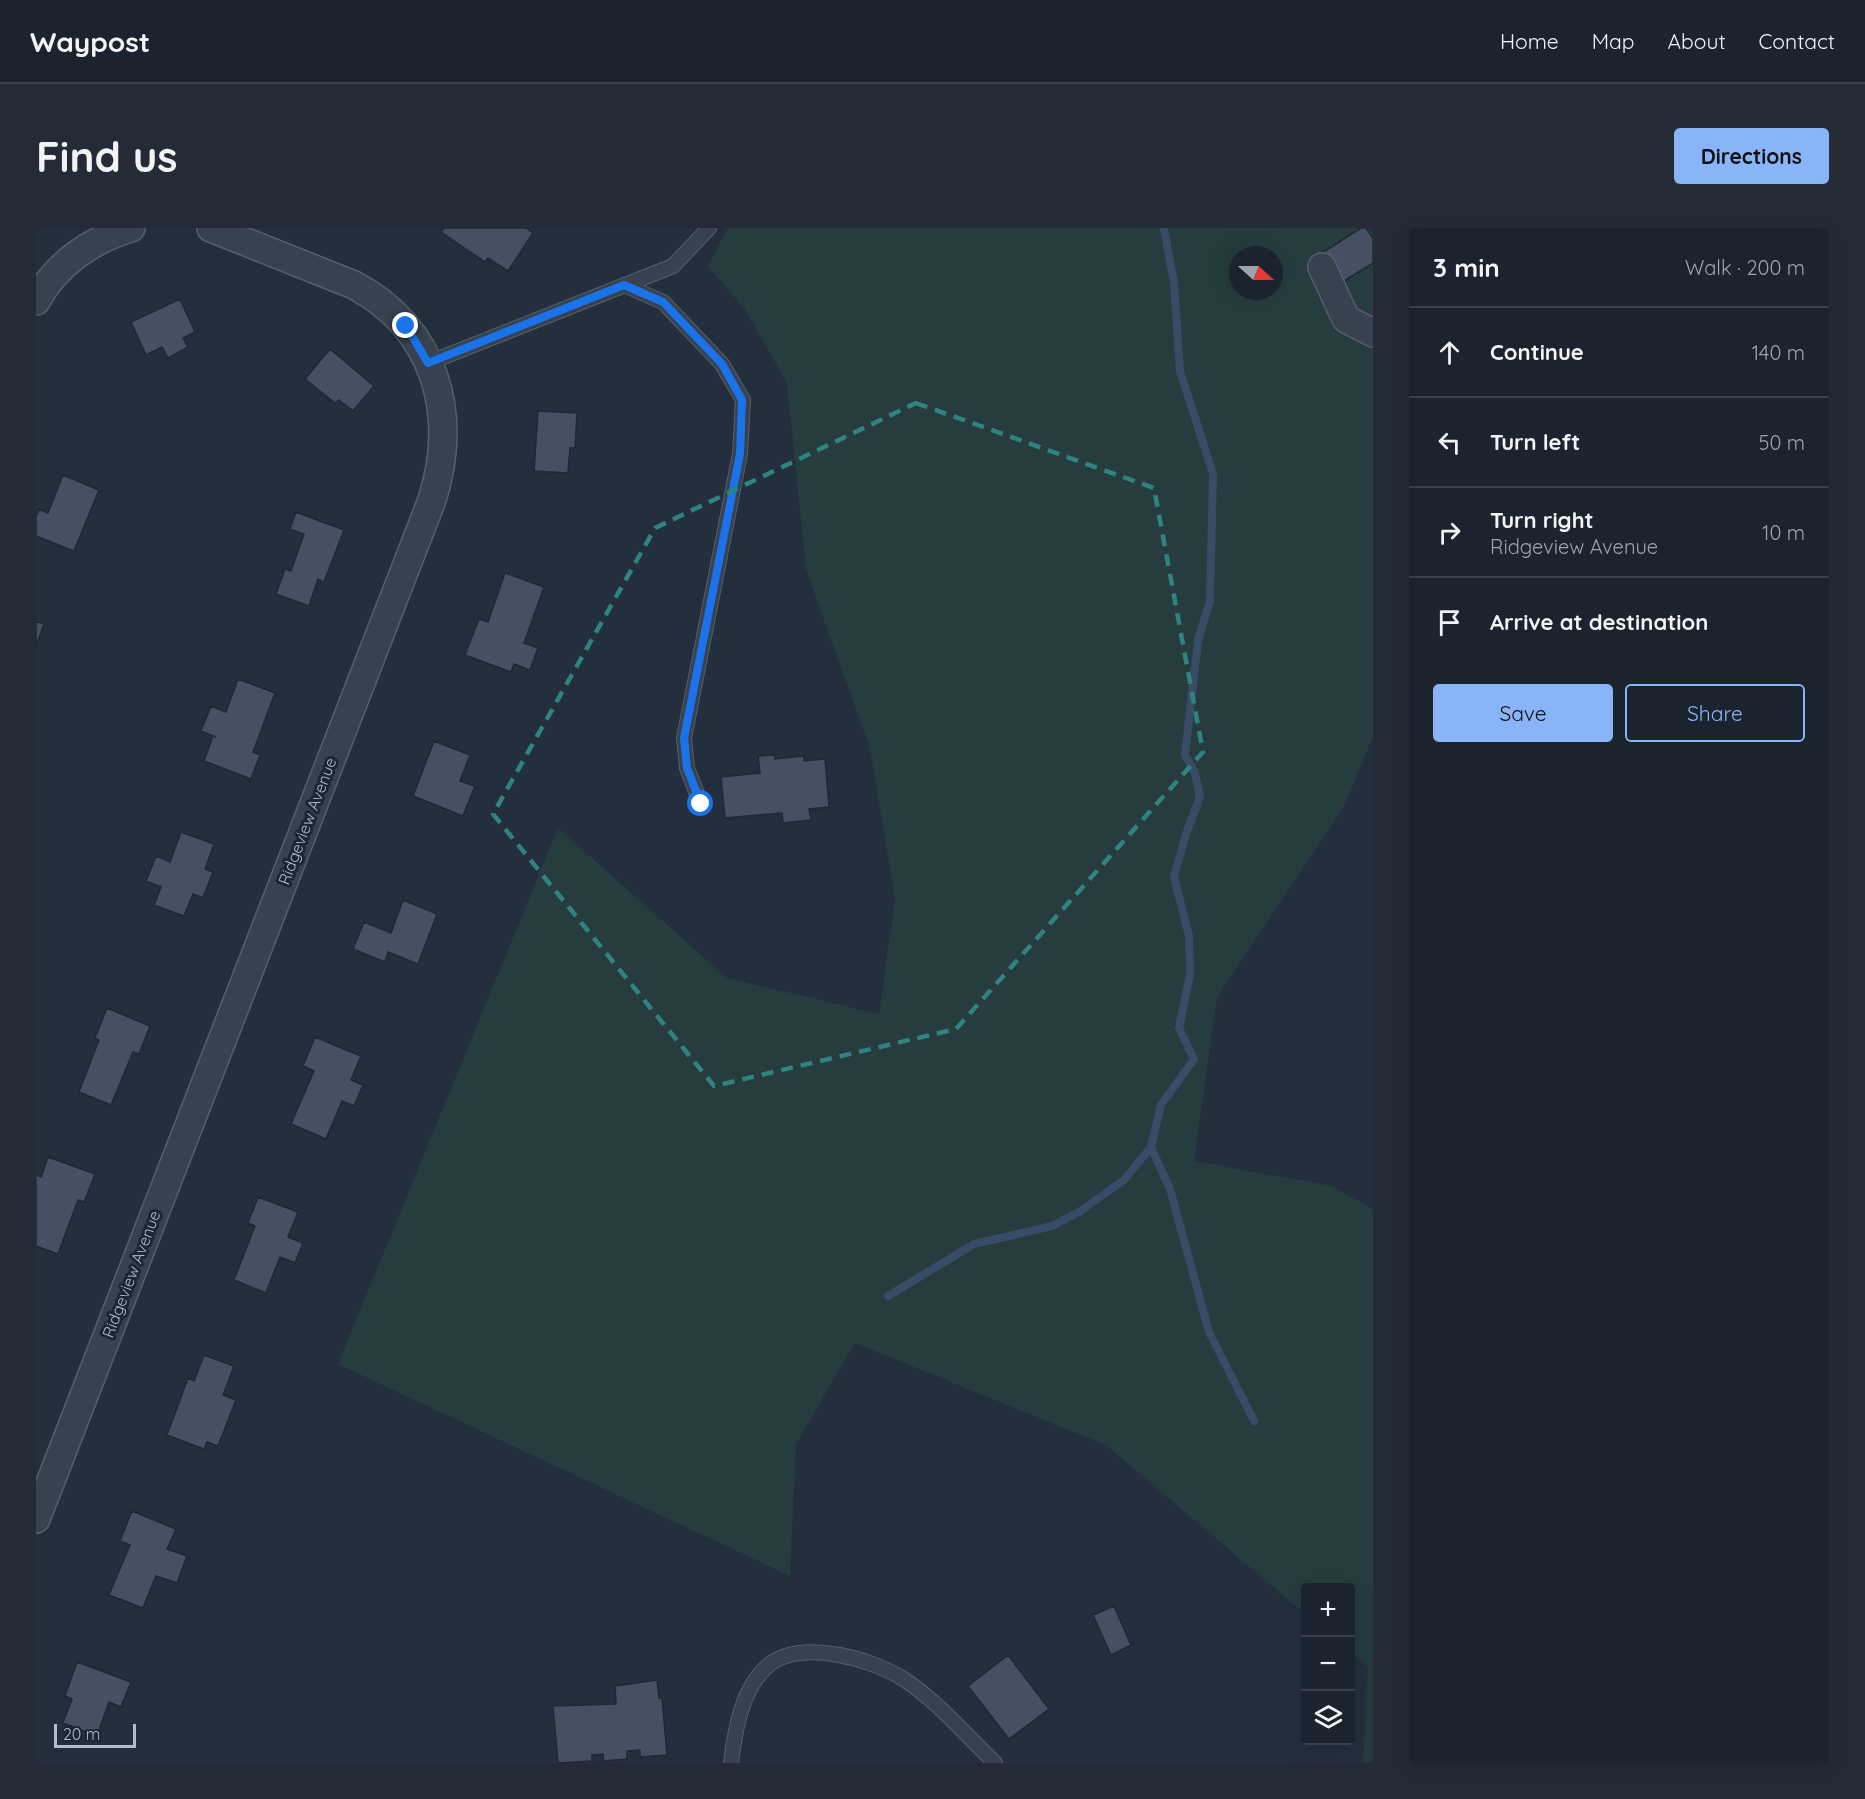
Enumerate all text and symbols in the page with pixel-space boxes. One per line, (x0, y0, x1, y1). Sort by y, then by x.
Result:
text: Waypost (30, 24, 150, 59)
text: Home (1500, 28, 1559, 54)
text: Map (1592, 28, 1635, 54)
text: About (1668, 28, 1726, 54)
text: Contact (1759, 28, 1835, 54)
button: Directions (1674, 128, 1829, 184)
text: Find us (36, 130, 178, 183)
north arrow (1229, 246, 1283, 300)
text: 3 min (1433, 251, 1500, 284)
text: Walk · 200 m (1685, 255, 1805, 280)
route end (392, 312, 418, 338)
icon: ahead (1433, 336, 1466, 369)
text: Continue (1490, 338, 1584, 366)
text: 140 m (1752, 340, 1805, 365)
icon: left (1433, 426, 1466, 459)
text: Turn left (1490, 428, 1580, 456)
text: 50 m (1759, 430, 1805, 455)
text: Turn right (1490, 506, 1594, 534)
icon: right (1433, 516, 1466, 549)
text: 10 m (1762, 520, 1805, 545)
text: Ridgeview Avenue (1490, 534, 1658, 559)
icon: arrive (1433, 606, 1466, 639)
text: Arrive at destination (1490, 608, 1708, 636)
button: Save (1433, 684, 1613, 742)
button: Share (1625, 684, 1805, 742)
street label: Ridgeview Avenue (274, 755, 340, 887)
route start (687, 790, 713, 816)
street label: Ridgeview Avenue (98, 1208, 164, 1340)
map controls (1301, 1583, 1355, 1745)
button: + (1301, 1583, 1355, 1637)
button: − (1301, 1637, 1355, 1691)
button: layers (1301, 1691, 1355, 1745)
scale bar (54, 1721, 136, 1748)
text: 20 m (63, 1724, 100, 1744)

